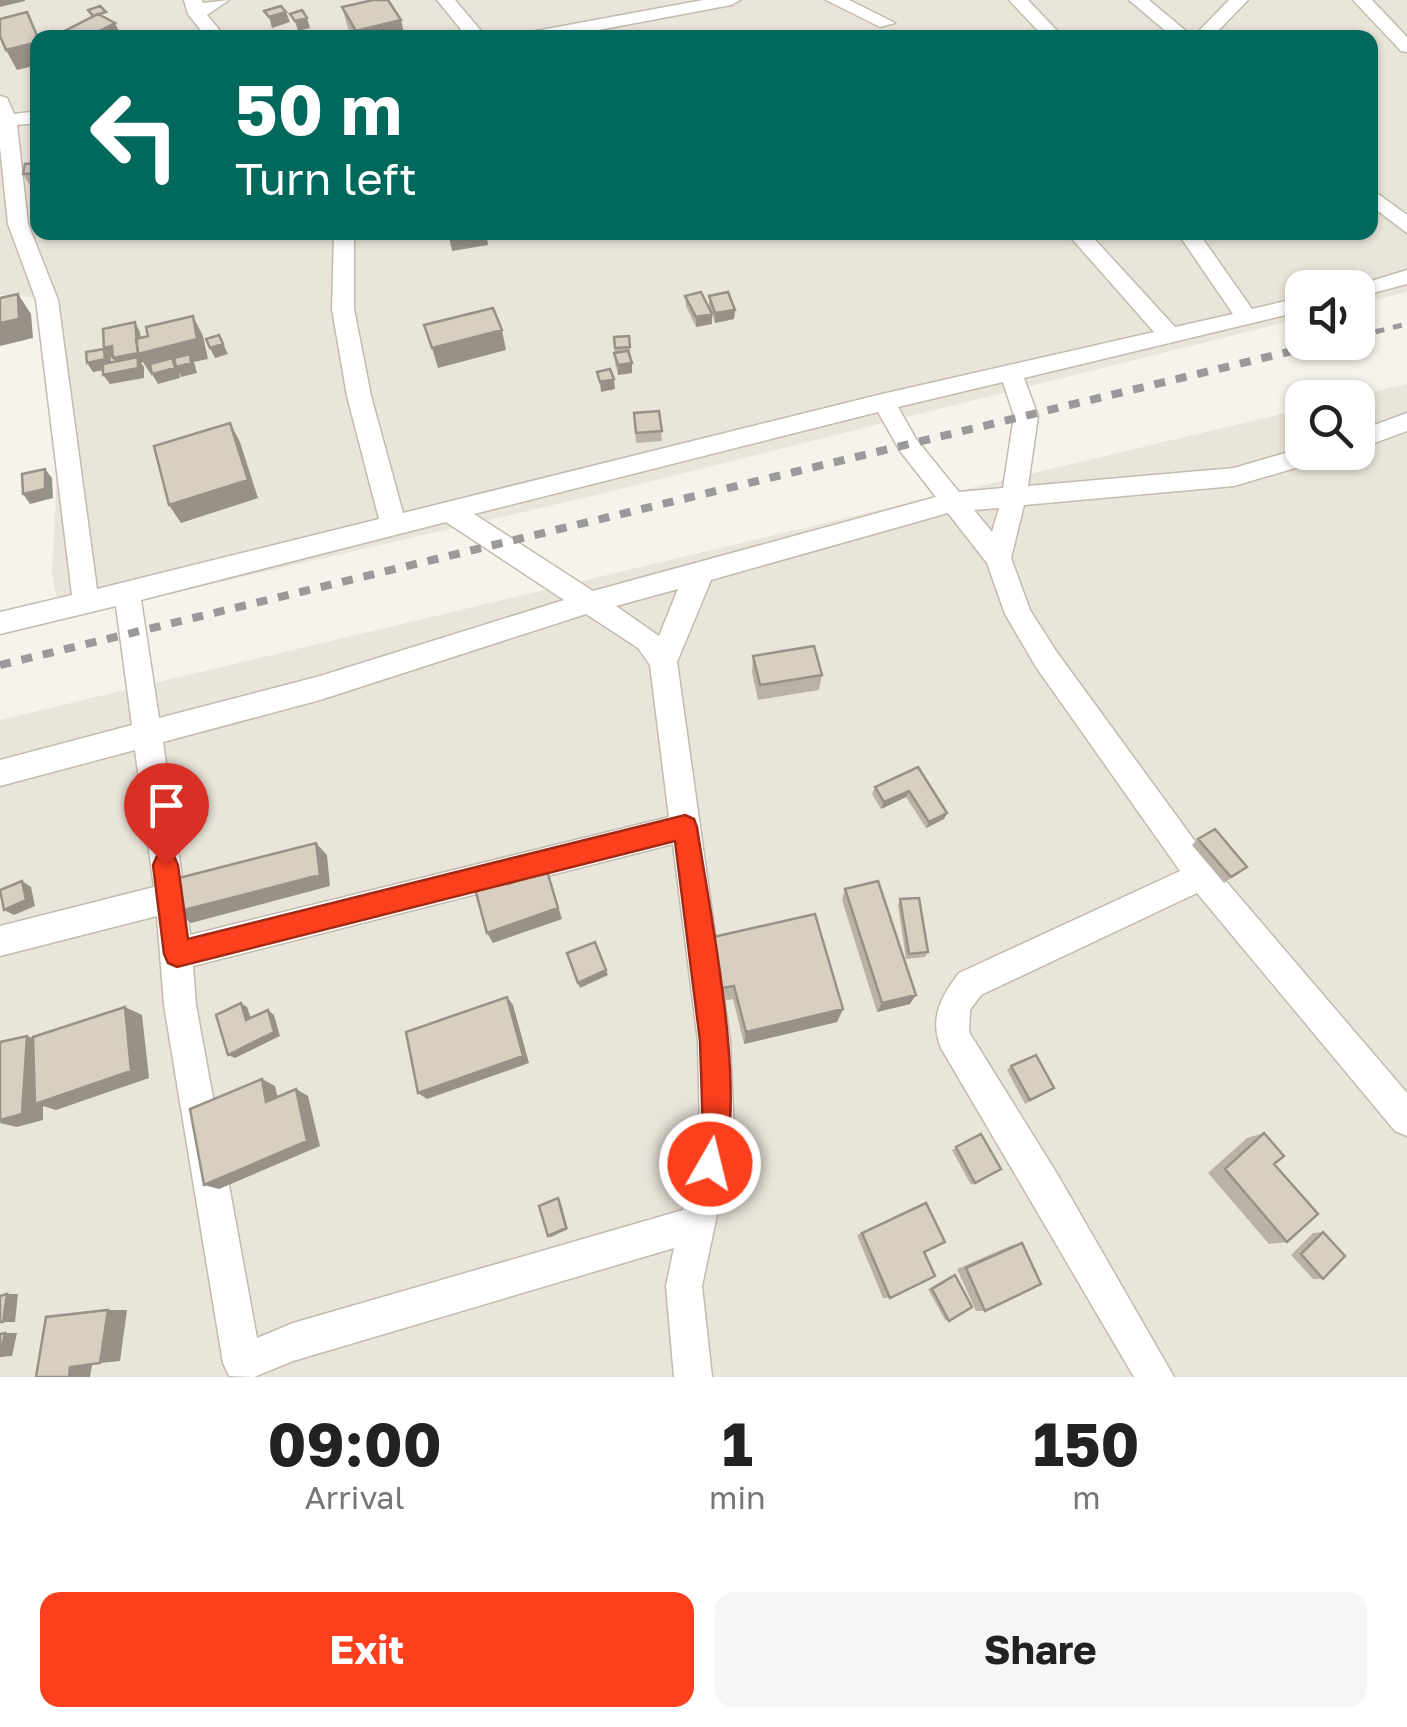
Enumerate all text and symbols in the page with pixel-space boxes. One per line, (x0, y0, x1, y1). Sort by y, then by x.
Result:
text: 50 m (235, 66, 402, 150)
icon: left (70, 70, 200, 200)
text: Turn left (235, 151, 417, 205)
map controls (1285, 270, 1375, 470)
button: sound (1285, 270, 1375, 360)
button: search (1285, 380, 1375, 470)
pin (124, 763, 209, 866)
icon: arrive (139, 778, 194, 833)
position arrow (658, 1112, 762, 1216)
text: 09:00 (267, 1407, 442, 1479)
text: 1 (722, 1407, 753, 1479)
text: 150 (1033, 1407, 1140, 1479)
text: Arrival (304, 1478, 405, 1516)
text: min (709, 1478, 766, 1516)
text: m (1072, 1478, 1100, 1516)
button: Exit (40, 1592, 694, 1707)
button: Share (714, 1592, 1367, 1707)

